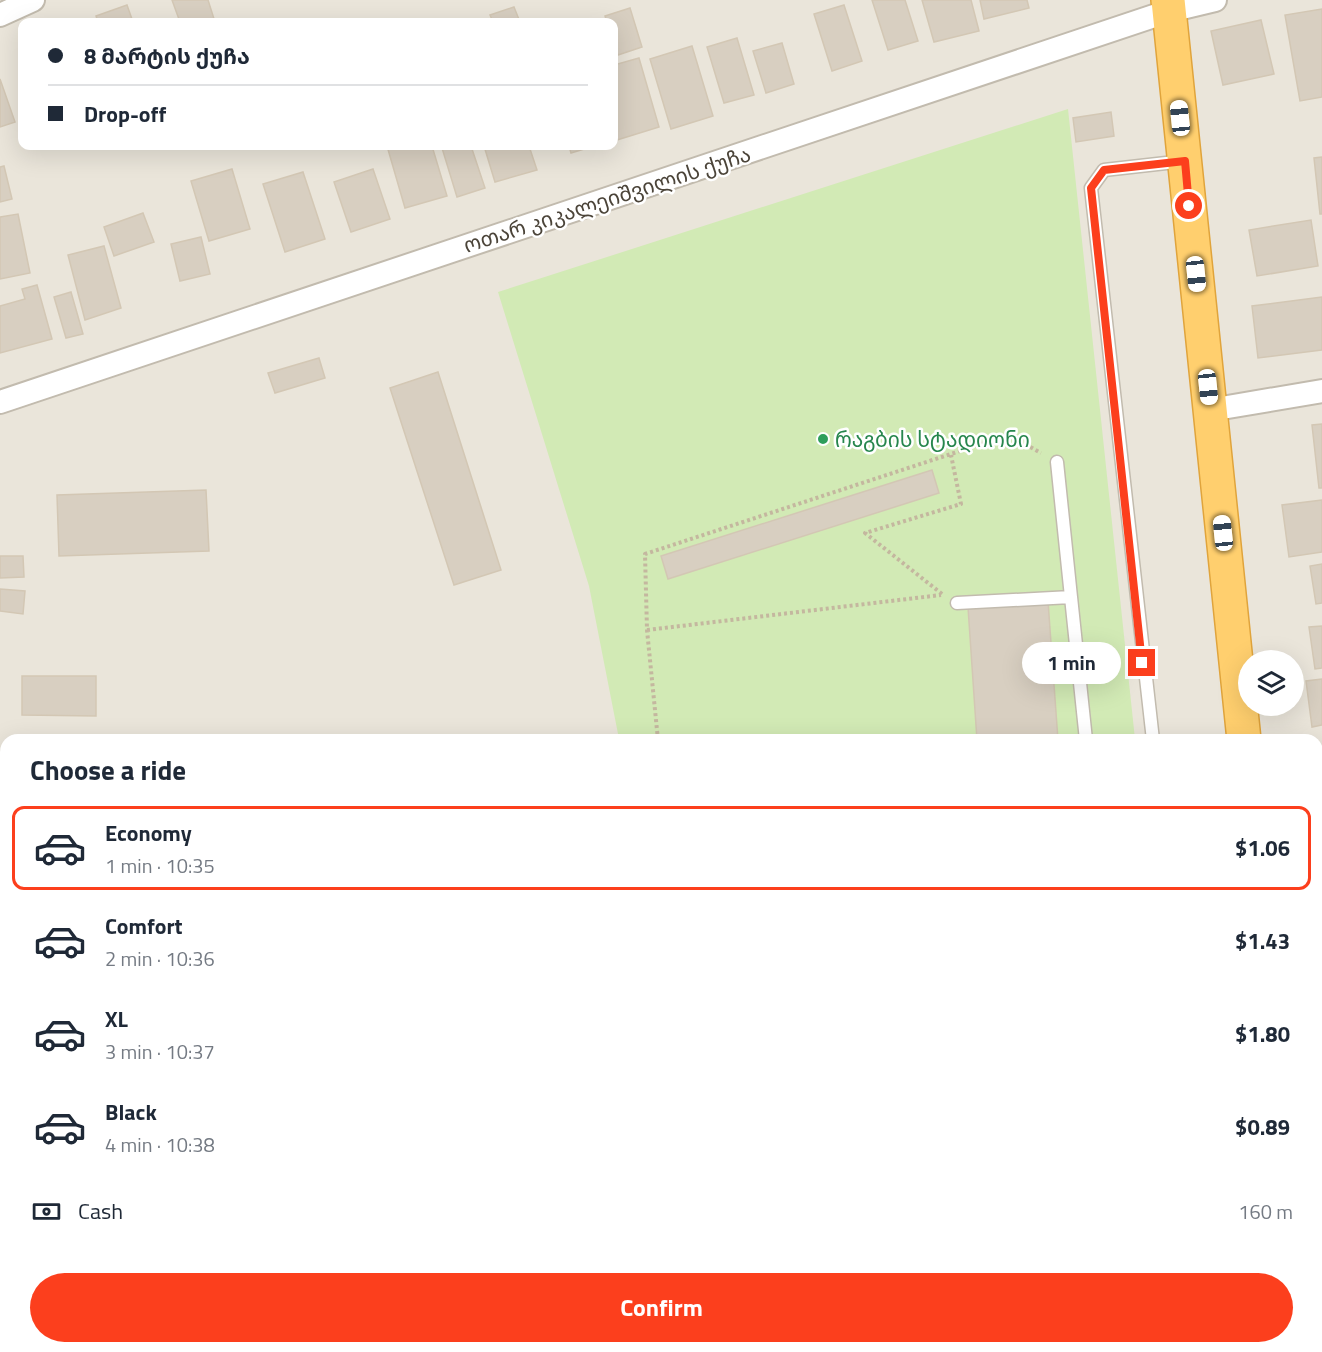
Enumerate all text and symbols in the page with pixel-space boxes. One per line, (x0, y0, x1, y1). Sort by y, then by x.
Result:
text: 8 მარტის ქუჩა (84, 39, 250, 73)
text: Drop-off (84, 97, 166, 131)
car (1169, 99, 1191, 137)
street label: ოთარ კიკალეიშვილის ქუჩა (459, 137, 755, 261)
route start (1175, 192, 1202, 219)
car (1185, 255, 1207, 293)
car (1197, 368, 1219, 406)
place label: რაგბის სტადიონი (835, 423, 1030, 455)
marker: რაგბის სტადიონი (816, 432, 830, 446)
car (1212, 514, 1234, 552)
callout: 1 min (1022, 642, 1121, 684)
text: 1 min (1047, 647, 1096, 678)
route end (1128, 649, 1155, 676)
map controls (1238, 650, 1304, 716)
button: layers (1238, 650, 1304, 716)
text: Choose a ride (30, 749, 186, 790)
text: Economy (105, 816, 192, 850)
icon: car (33, 821, 87, 875)
text: $1.06 (1235, 831, 1290, 865)
text: 1 min · 10:35 (105, 850, 215, 881)
text: Comfort (105, 909, 183, 943)
icon: car (33, 914, 87, 968)
text: $1.43 (1235, 924, 1290, 958)
text: 2 min · 10:36 (105, 943, 215, 974)
text: XL (105, 1002, 128, 1036)
icon: car (33, 1007, 87, 1061)
text: $1.80 (1235, 1017, 1290, 1051)
text: 3 min · 10:37 (105, 1036, 215, 1067)
text: Black (105, 1095, 157, 1129)
icon: car (33, 1100, 87, 1154)
text: $0.89 (1235, 1110, 1290, 1144)
text: 4 min · 10:38 (105, 1129, 215, 1160)
text: Cash (78, 1194, 123, 1228)
icon: cash (30, 1195, 63, 1228)
text: 160 m (1238, 1196, 1293, 1227)
button: Confirm (30, 1273, 1293, 1342)

